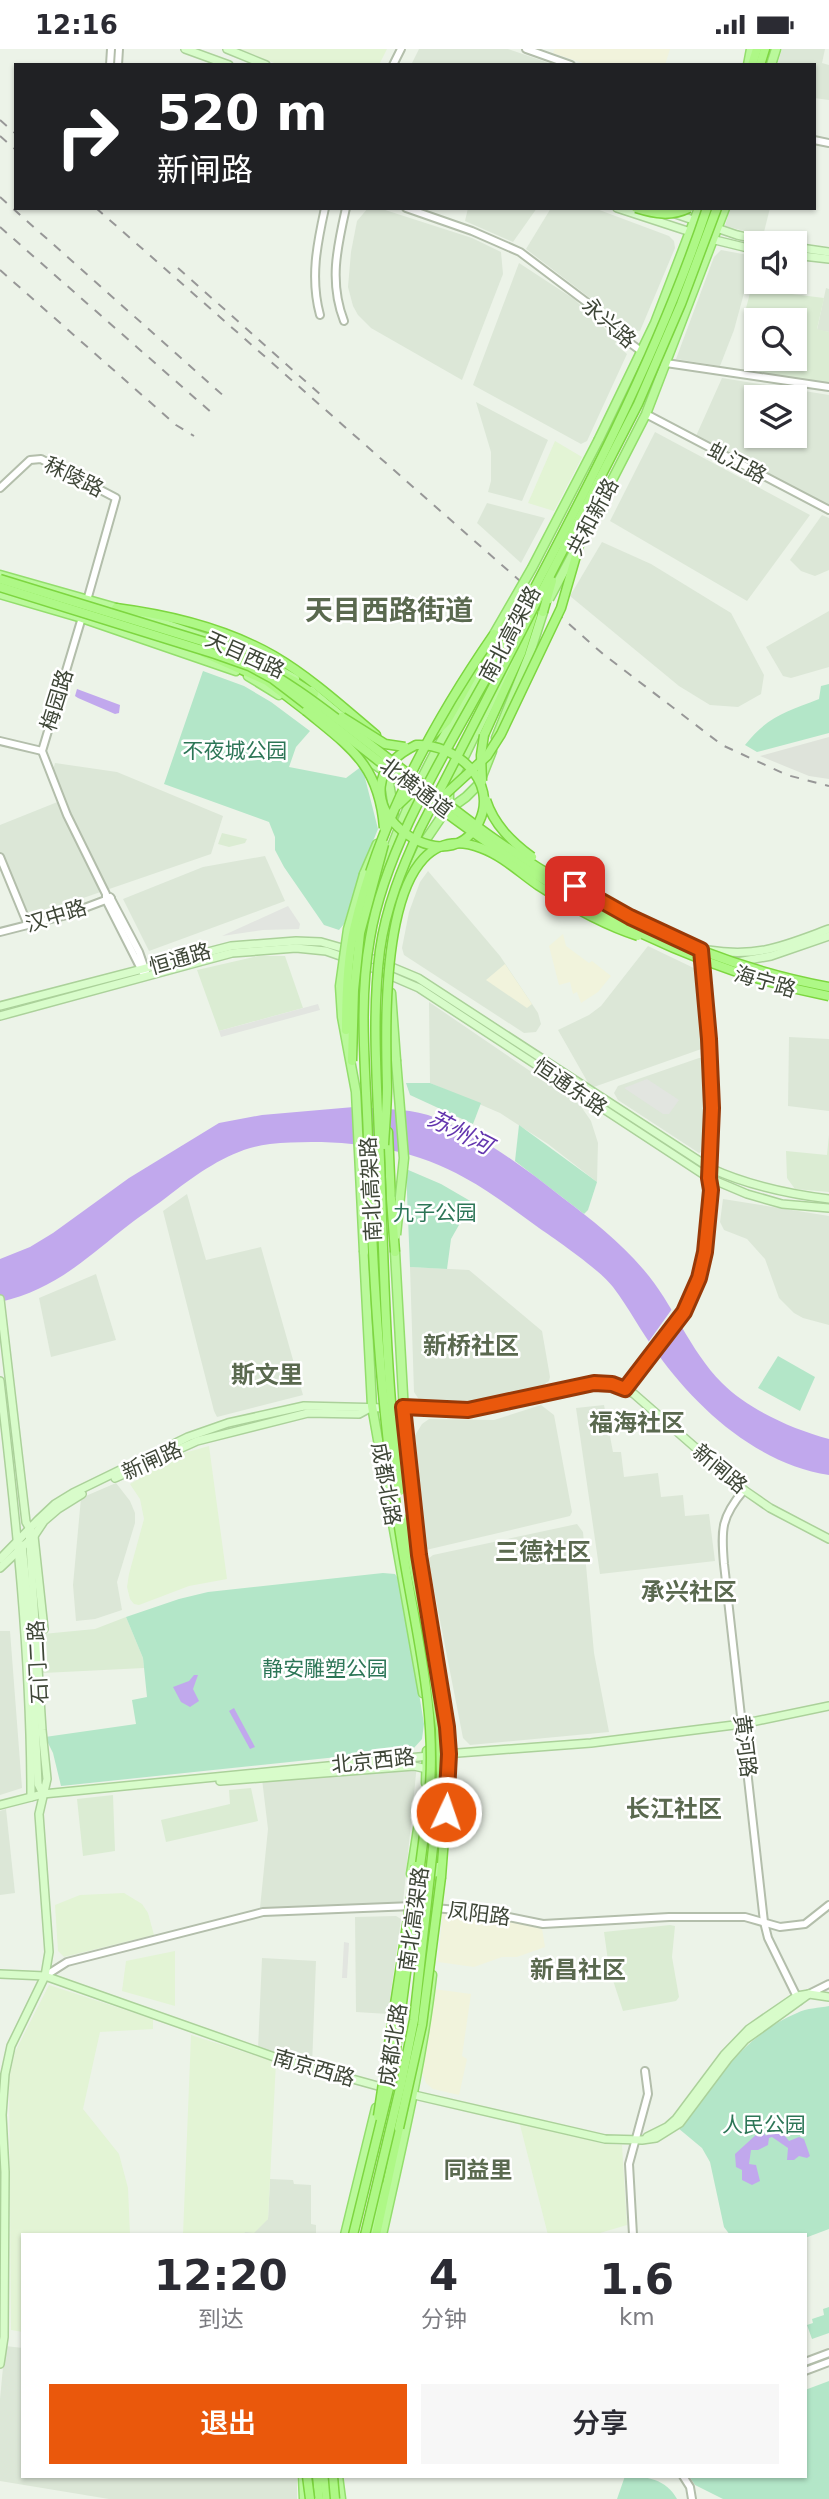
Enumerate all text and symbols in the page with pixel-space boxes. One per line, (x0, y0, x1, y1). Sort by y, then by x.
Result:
text: 12:16 (35, 10, 118, 40)
text: 520 m (157, 85, 327, 142)
icon: right (42, 91, 133, 182)
text: 新闸路 (157, 151, 253, 189)
map controls (744, 231, 807, 448)
button: sound (744, 231, 807, 294)
street label: 永兴路 (577, 293, 641, 353)
button: search (744, 308, 807, 371)
button: layers (744, 385, 807, 448)
street label: 虬江路 (704, 438, 770, 488)
street label: 秣陵路 (40, 452, 108, 502)
street label: 共和新路 (563, 474, 623, 560)
street label: 南北高架路 (475, 582, 545, 686)
district label: 天目西路街道 (305, 594, 473, 627)
street label: 天目西路 (202, 627, 288, 683)
street label: 梅园路 (36, 666, 78, 734)
park label: 不夜城公园 (183, 739, 288, 763)
street label: 北横通道 (375, 753, 457, 823)
pin (545, 856, 605, 916)
icon: arrive (556, 867, 594, 905)
street label: 汉中路 (22, 895, 90, 937)
street label: 恒通路 (146, 939, 214, 979)
street label: 海宁路 (731, 962, 799, 1002)
street label: 恒通东路 (528, 1054, 612, 1120)
water label: 苏州河 (423, 1105, 500, 1161)
street label: 南北高架路 (356, 1136, 386, 1242)
park label: 九子公园 (393, 1201, 477, 1225)
district label: 新桥社区 (423, 1332, 519, 1360)
district label: 斯文里 (231, 1361, 303, 1389)
district label: 福海社区 (589, 1409, 685, 1437)
street label: 新闸路 (118, 1437, 186, 1485)
street label: 新闸路 (688, 1440, 752, 1498)
street label: 成都北路 (367, 1441, 405, 1527)
district label: 三德社区 (495, 1538, 591, 1566)
district label: 承兴社区 (641, 1578, 737, 1606)
street label: 石门二路 (24, 1619, 52, 1705)
park label: 静安雕塑公园 (262, 1657, 388, 1681)
street label: 黄河路 (729, 1713, 761, 1779)
street label: 北京西路 (330, 1745, 416, 1777)
position arrow (409, 1775, 483, 1849)
district label: 长江社区 (626, 1795, 722, 1823)
street label: 南北高架路 (395, 1865, 433, 1973)
street label: 凤阳路 (446, 1898, 512, 1930)
district label: 新昌社区 (530, 1956, 626, 1984)
street label: 成都北路 (375, 2002, 411, 2088)
street label: 南京西路 (270, 2045, 358, 2091)
park label: 人民公园 (722, 2113, 806, 2137)
district label: 同益里 (444, 2157, 513, 2183)
text: 12:20 (154, 2251, 288, 2300)
text: 4 (429, 2251, 458, 2300)
text: 1.6 (600, 2255, 674, 2304)
text: km (619, 2304, 655, 2330)
text: 到达 (198, 2306, 244, 2332)
text: 分钟 (421, 2306, 467, 2332)
button: 退出 (49, 2384, 407, 2464)
button: 分享 (421, 2384, 779, 2464)

